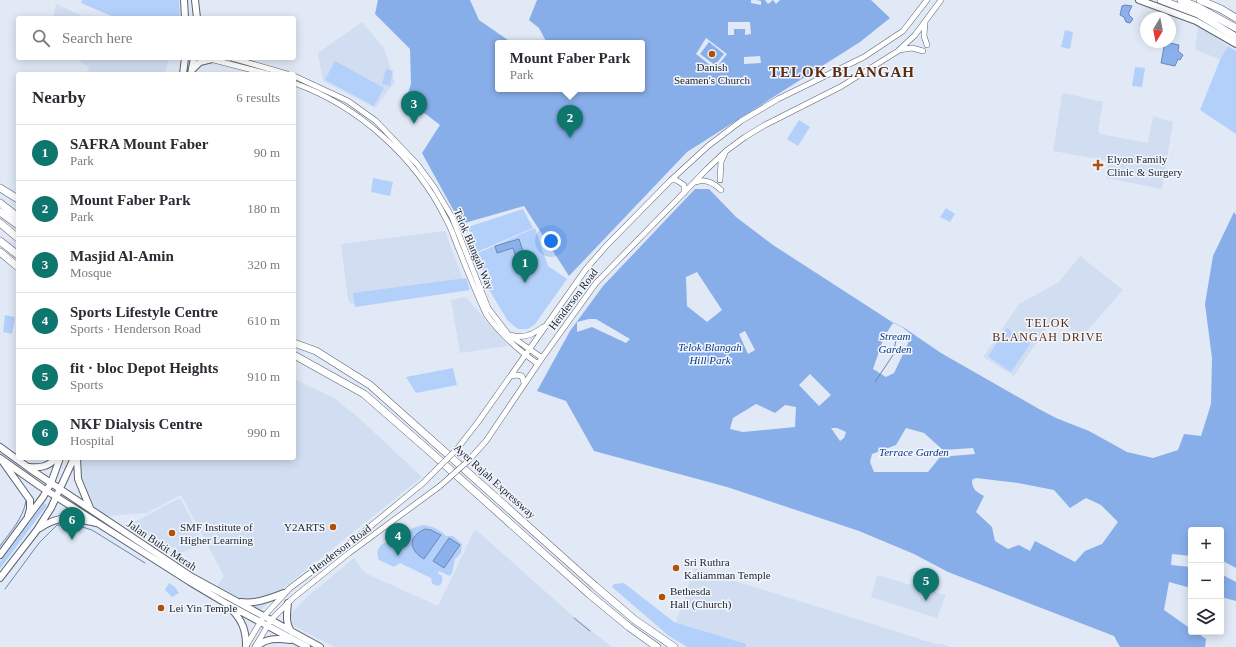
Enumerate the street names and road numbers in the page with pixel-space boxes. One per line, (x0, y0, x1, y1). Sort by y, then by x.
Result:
street label: Telok Blangah Way (452, 207, 497, 292)
street label: Henderson Road (546, 266, 600, 332)
street label: Ayer Rajah Expressway (452, 441, 539, 521)
street label: Jalan Bukit Merah (125, 517, 199, 573)
street label: Henderson Road (307, 522, 373, 576)

